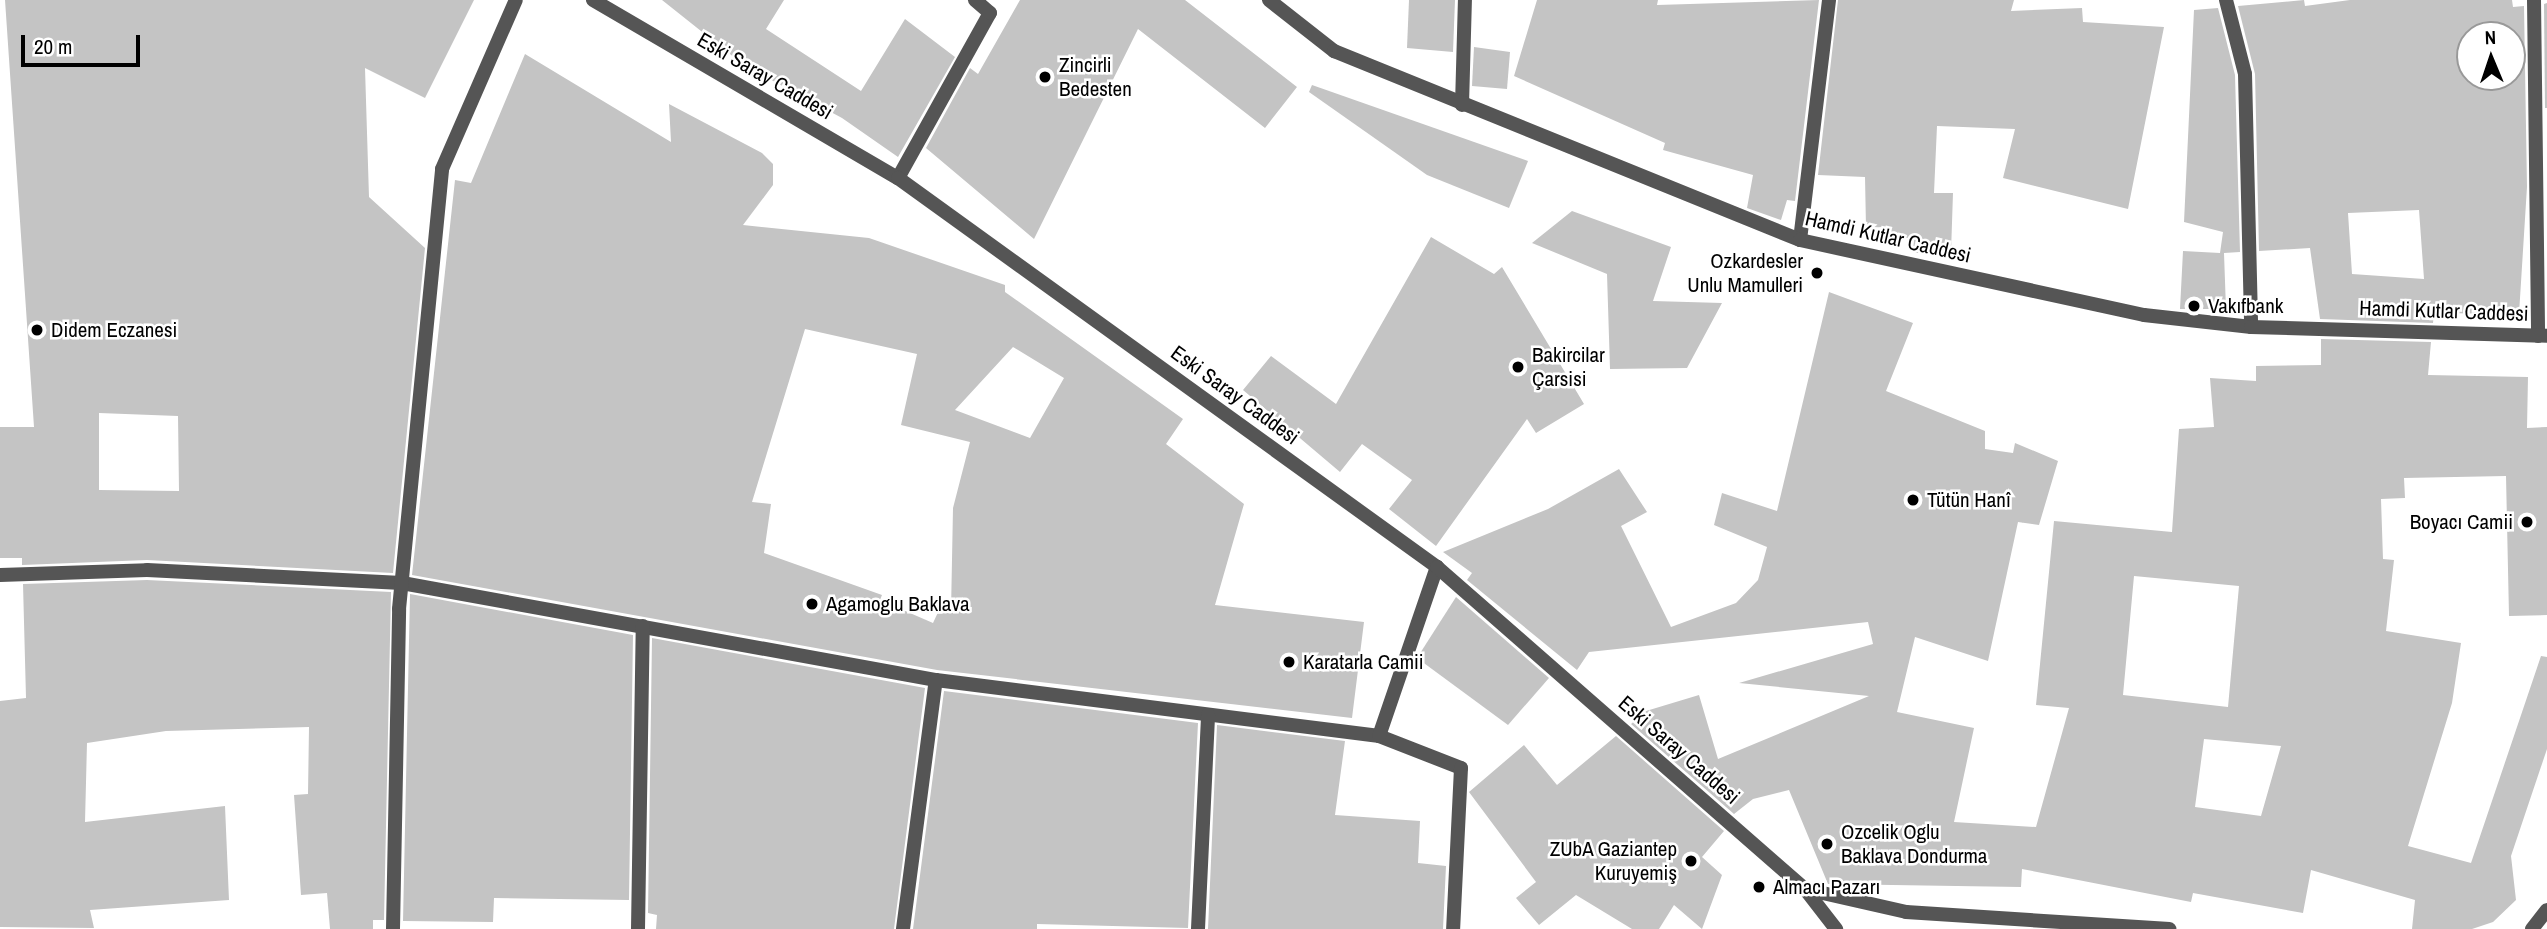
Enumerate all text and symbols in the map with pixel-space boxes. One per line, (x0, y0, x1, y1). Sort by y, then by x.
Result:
scale bar (24, 21, 144, 65)
north arrow (2456, 21, 2526, 91)
text: N (2484, 24, 2496, 50)
street label: Eski Saray Caddesi (693, 27, 837, 125)
text: 20 m (34, 32, 72, 61)
place label: Zincirli Bedesten (1059, 52, 1132, 102)
marker: Zincirli Bedesten (1037, 69, 1053, 85)
street label: Hamdi Kutlar Caddesi (1803, 206, 1973, 268)
place label: Ozkardesler Unlu Mamulleri (1687, 248, 1803, 298)
marker: Ozkardesler Unlu Mamulleri (1809, 265, 1825, 281)
place label: Vakıfbank (2208, 293, 2283, 319)
street label: Hamdi Kutlar Caddesi (2359, 295, 2529, 327)
marker: Vakıfbank (2186, 298, 2202, 314)
place label: Didem Eczanesi (51, 317, 177, 343)
marker: Didem Eczanesi (29, 322, 45, 338)
street label: Eski Saray Caddesi (1166, 340, 1304, 450)
place label: Bakircilar Çarsisi (1532, 342, 1605, 392)
marker: Bakircilar Çarsisi (1510, 359, 1526, 375)
place label: Tütün Hanî (1927, 487, 2011, 513)
marker: Tütün Hanî (1905, 492, 1921, 508)
place label: Boyacı Camii (2410, 509, 2513, 535)
marker: Boyacı Camii (2519, 514, 2535, 530)
place label: Agamoglu Baklava (826, 591, 970, 617)
marker: Agamoglu Baklava (804, 596, 820, 612)
place label: Karatarla Camii (1303, 649, 1424, 675)
marker: Karatarla Camii (1281, 654, 1297, 670)
street label: Eski Saray Caddesi (1613, 691, 1745, 809)
place label: Ozcelik Oglu Baklava Dondurma (1841, 819, 1987, 869)
place label: ZUbA Gaziantep Kuruyemiş (1549, 836, 1677, 886)
marker: Ozcelik Oglu Baklava Dondurma (1819, 836, 1835, 852)
marker: ZUbA Gaziantep Kuruyemiş (1683, 853, 1699, 869)
place label: Almacı Pazarı (1773, 874, 1880, 900)
marker: Almacı Pazarı (1751, 879, 1767, 895)

